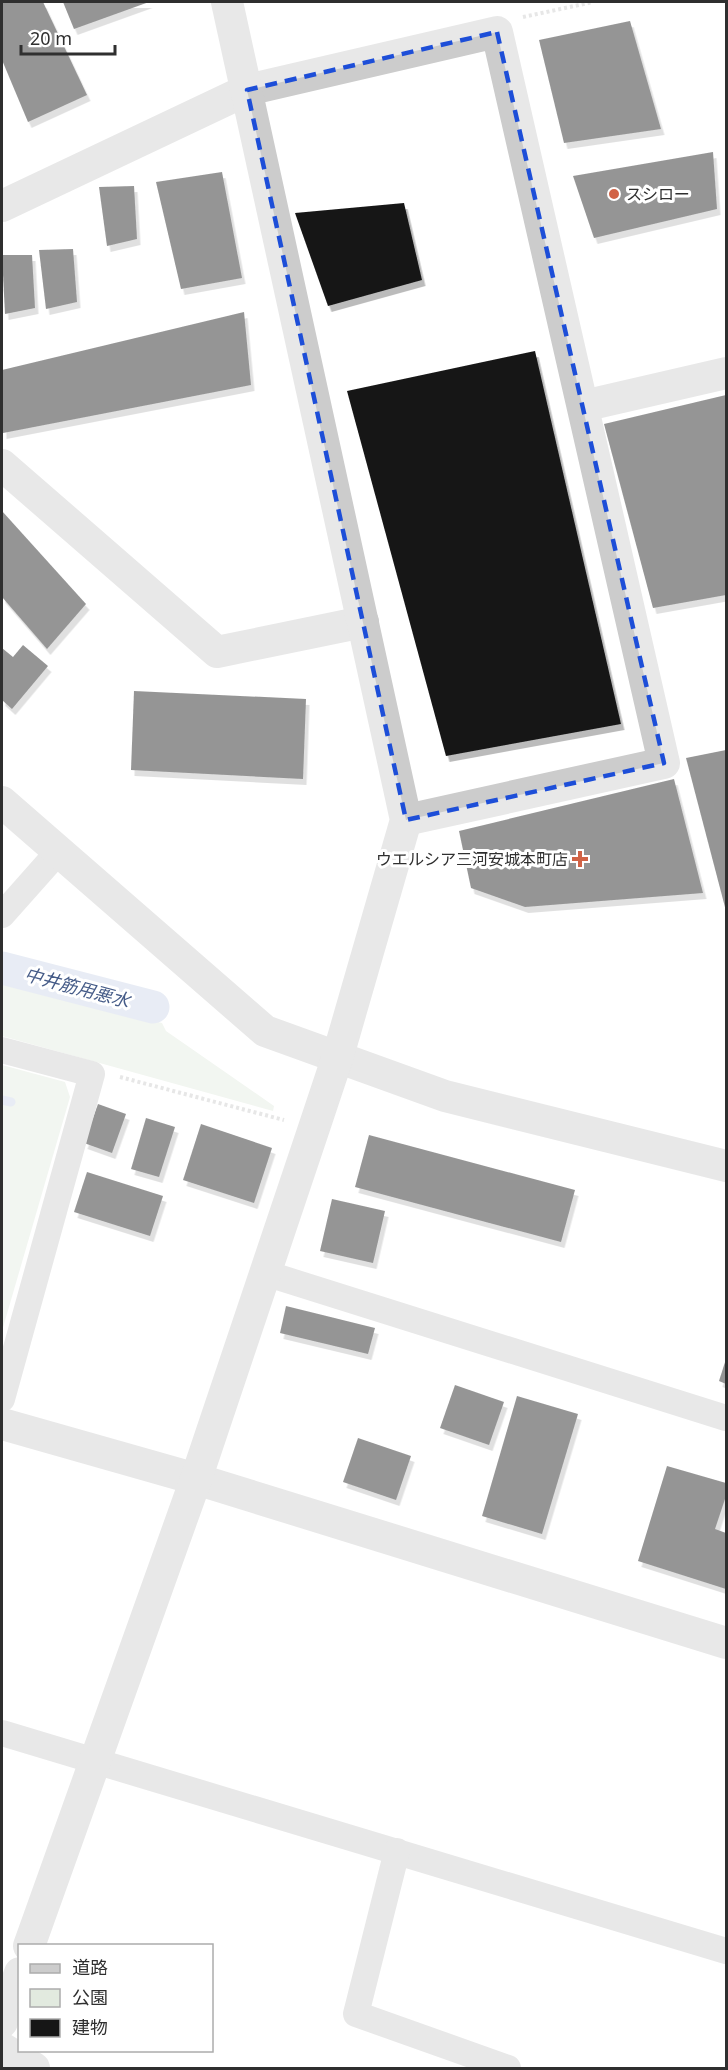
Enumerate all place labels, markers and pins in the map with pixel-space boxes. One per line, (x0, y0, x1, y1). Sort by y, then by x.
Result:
place label: スシロー (626, 183, 690, 205)
marker: スシロー (607, 187, 621, 201)
place label: ウエルシア三河安城本町店 (376, 848, 568, 870)
marker: ウエルシア三河安城本町店 (573, 852, 587, 866)

